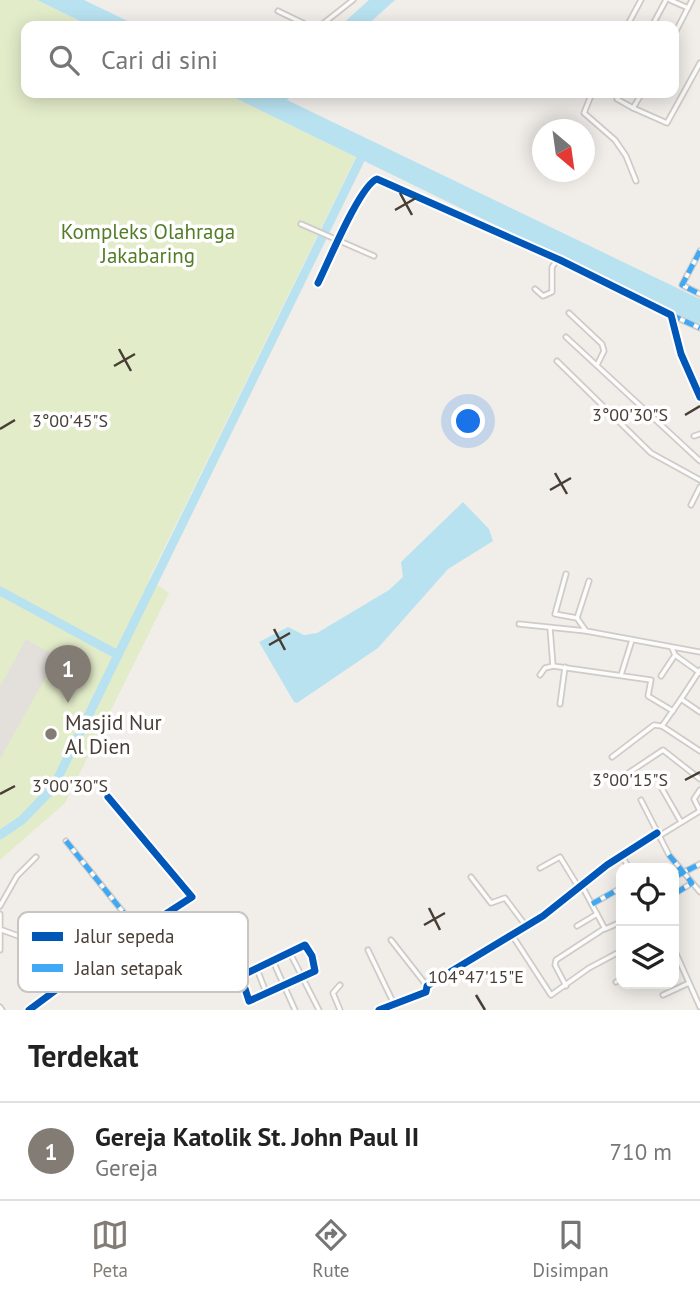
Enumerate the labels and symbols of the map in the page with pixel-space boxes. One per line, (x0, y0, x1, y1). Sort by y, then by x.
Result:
north arrow (532, 119, 595, 182)
park label: Kompleks Olahraga Jakabaring (61, 218, 235, 269)
text: 3°00'30"S (592, 403, 668, 426)
your location (451, 404, 485, 438)
text: 3°00'45"S (32, 409, 108, 432)
pin: 1 (45, 645, 91, 703)
place label: Masjid Nur Al Dien (65, 709, 162, 760)
marker: Masjid Nur Al Dien (43, 726, 59, 742)
text: 3°00'15"S (592, 768, 668, 791)
text: 3°00'30"S (32, 774, 108, 797)
legend (18, 912, 248, 992)
text: Jalur sepeda (74, 924, 175, 948)
text: Jalan setapak (74, 956, 183, 980)
text: 104°47'15"E (428, 965, 524, 988)

